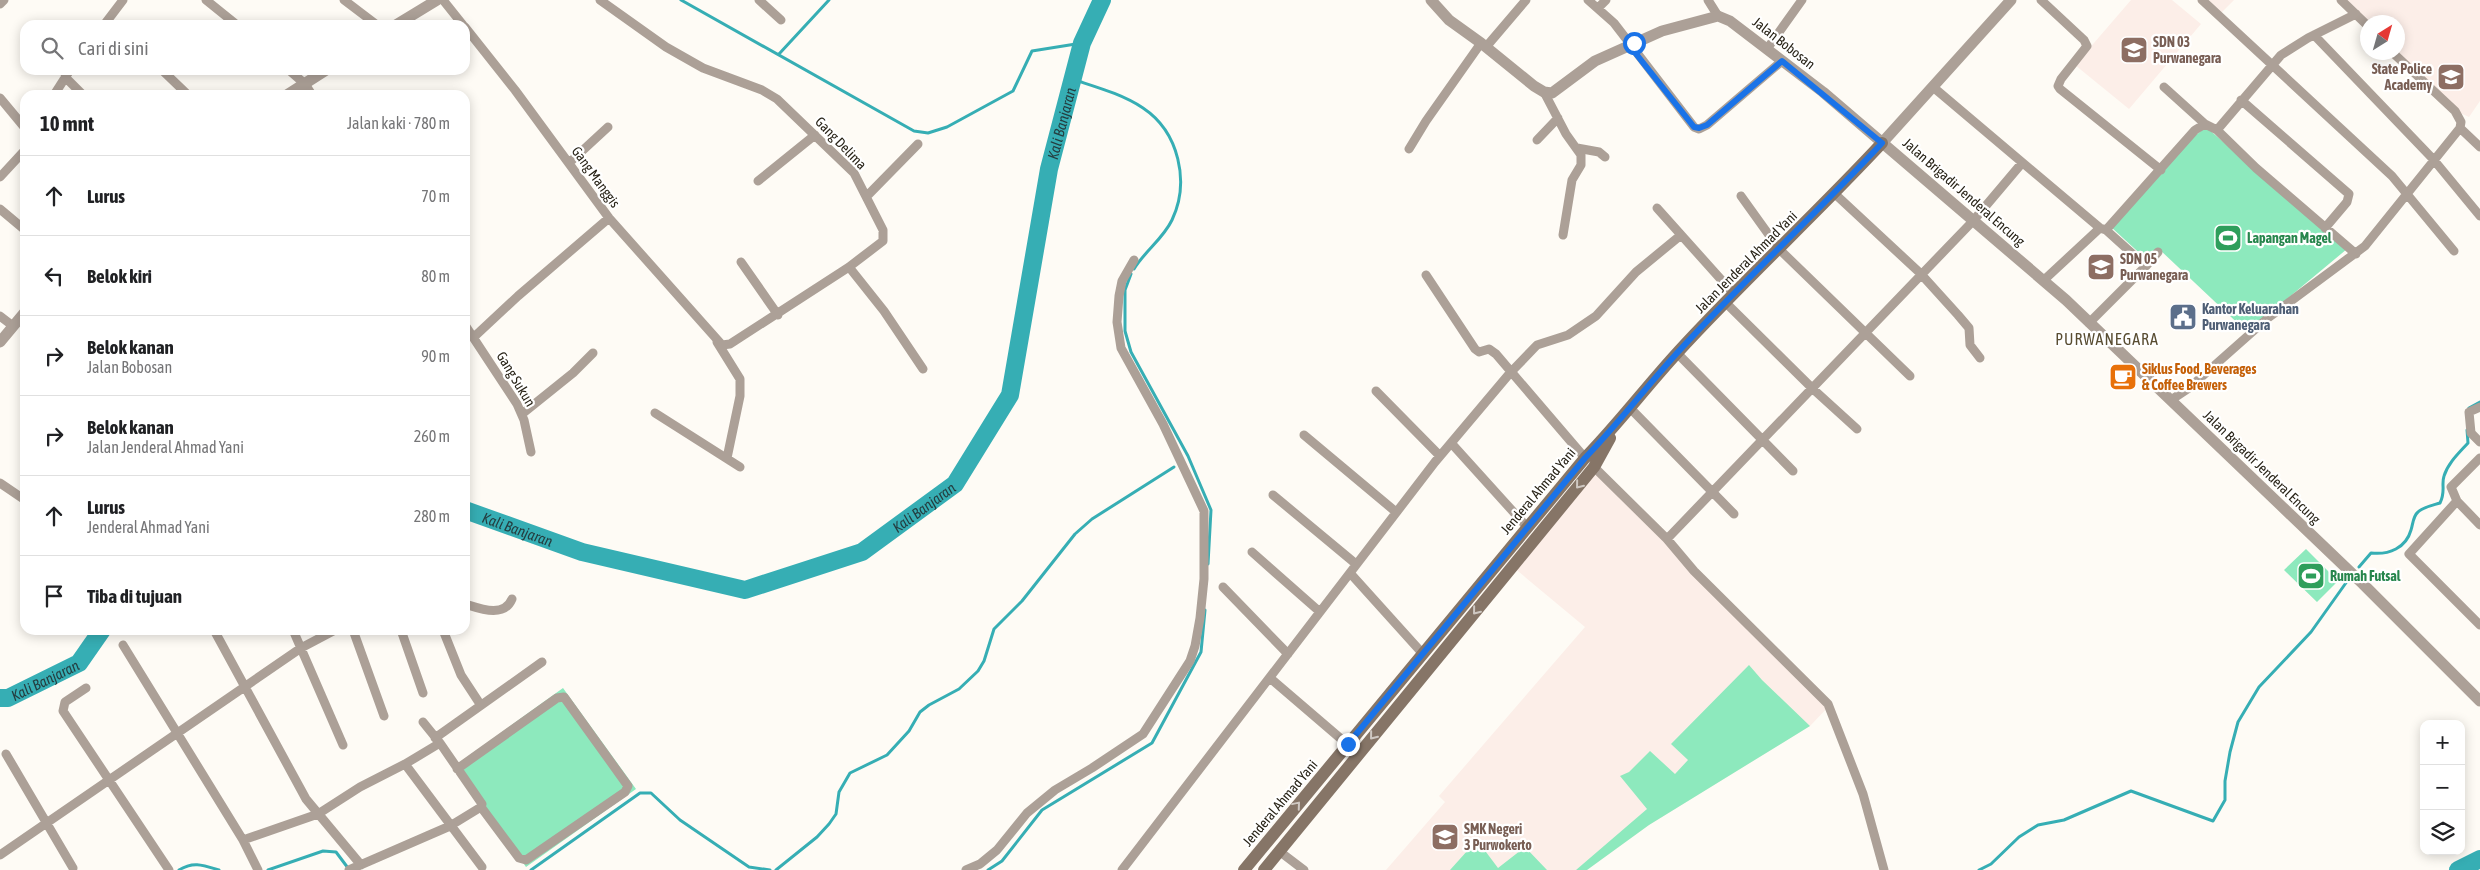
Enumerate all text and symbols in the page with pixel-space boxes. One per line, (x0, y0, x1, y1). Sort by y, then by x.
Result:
street label: Jalan Bobosan (1750, 14, 1818, 72)
north arrow (2360, 15, 2405, 60)
search box (20, 20, 470, 75)
route start (1623, 32, 1646, 55)
icon: search (38, 34, 66, 62)
place label: SDN 03 Purwanegara (2153, 34, 2222, 66)
school or university icon: SDN 03 Purwanegara (2119, 35, 2149, 65)
text: Cari di sini (78, 37, 149, 59)
place label: State Police Academy (2372, 61, 2432, 93)
school or university icon: State Police Academy (2436, 62, 2466, 92)
water label: Kali Banjaran (1043, 86, 1078, 161)
text: 10 mnt (40, 111, 94, 135)
text: Jalan kaki · 780 m (347, 114, 450, 132)
street label: Gang Delima (812, 114, 870, 172)
street label: Jalan Brigadir Jenderal Encung (1900, 135, 2028, 249)
street label: Gang Manggis (569, 143, 623, 211)
icon: ahead (40, 182, 68, 210)
text: Lurus (87, 185, 125, 207)
text: 70 m (421, 187, 450, 205)
street label: Jalan Jenderal Ahmad Yani (1692, 208, 1800, 316)
sports icon: Lapangan Magel (2213, 223, 2243, 253)
place label: Lapangan Magel (2247, 230, 2332, 246)
place label: SDN 05 Purwanegara (2120, 251, 2189, 283)
school or university icon: SDN 05 Purwanegara (2086, 252, 2116, 282)
icon: left (40, 262, 68, 290)
text: Belok kiri (87, 265, 152, 287)
text: 80 m (421, 267, 450, 285)
place label: Kantor Keluarahan Purwanegara (2202, 301, 2299, 333)
public building icon: Kantor Keluarahan Purwanegara (2168, 302, 2198, 332)
district label: PURWANEGARA (2055, 330, 2159, 348)
text: Belok kanan (87, 336, 174, 358)
icon: right (40, 342, 68, 370)
text: 90 m (421, 347, 450, 365)
street label: Gang Sukun (493, 349, 539, 409)
text: Jalan Bobosan (87, 358, 172, 376)
place label: Siklus Food, Beverages & Coffee Brewers (2142, 361, 2256, 393)
cafe icon: Siklus Food, Beverages & Coffee Brewers (2108, 362, 2138, 392)
street label: Jalan Brigadir Jenderal Encung (2200, 407, 2324, 527)
text: Belok kanan (87, 416, 174, 438)
icon: right (40, 422, 68, 450)
text: 260 m (414, 427, 450, 445)
text: Jalan Jenderal Ahmad Yani (87, 438, 244, 456)
street label: Jenderal Ahmad Yani (1497, 445, 1579, 537)
water label: Kali Banjaran (889, 478, 958, 536)
one-way arrow (1576, 479, 1585, 488)
text: Lurus (87, 496, 125, 518)
icon: ahead (40, 502, 68, 530)
text: 280 m (414, 507, 450, 525)
water label: Kali Banjaran (480, 508, 555, 549)
text: Jenderal Ahmad Yani (87, 518, 210, 536)
sports icon: Rumah Futsal (2296, 561, 2326, 591)
place label: Rumah Futsal (2330, 568, 2401, 584)
icon: arrive (40, 582, 68, 610)
text: Tiba di tujuan (87, 585, 182, 607)
one-way arrow (1474, 605, 1482, 614)
water label: Kali Banjaran (8, 656, 82, 704)
map controls (2420, 720, 2465, 855)
button: + (2420, 720, 2465, 765)
one-way arrow (1370, 731, 1379, 740)
route end (1337, 733, 1360, 756)
street label: Jenderal Ahmad Yani (1239, 757, 1321, 849)
button: − (2420, 765, 2465, 810)
one-way arrow (1291, 802, 1300, 811)
button: layers (2420, 810, 2465, 855)
place label: SMK Negeri 3 Purwokerto (1464, 821, 1532, 853)
school or university icon: SMK Negeri 3 Purwokerto (1430, 822, 1460, 852)

